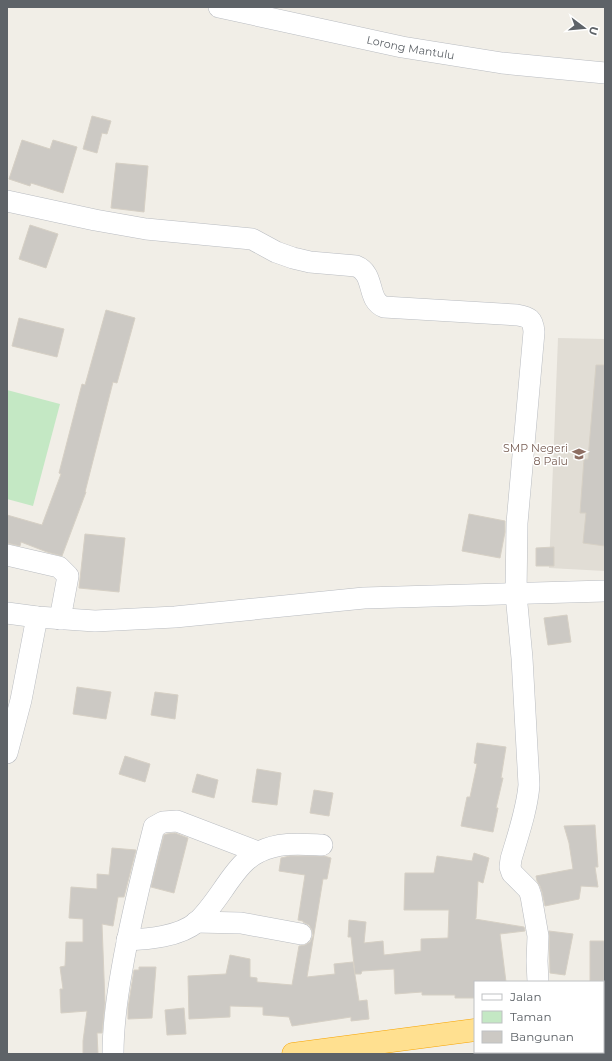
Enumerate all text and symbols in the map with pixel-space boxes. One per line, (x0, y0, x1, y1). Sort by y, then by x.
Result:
north arrow (564, 8, 604, 48)
text: U (586, 25, 602, 37)
street label: Lorong Mantulu (365, 33, 456, 62)
place label: SMP Negeri 8 Palu (503, 441, 568, 468)
school or university icon: SMP Negeri 8 Palu (571, 446, 587, 462)
legend (474, 981, 604, 1053)
text: Jalan (509, 989, 542, 1004)
text: Taman (510, 1009, 552, 1024)
text: Bangunan (510, 1029, 574, 1044)

